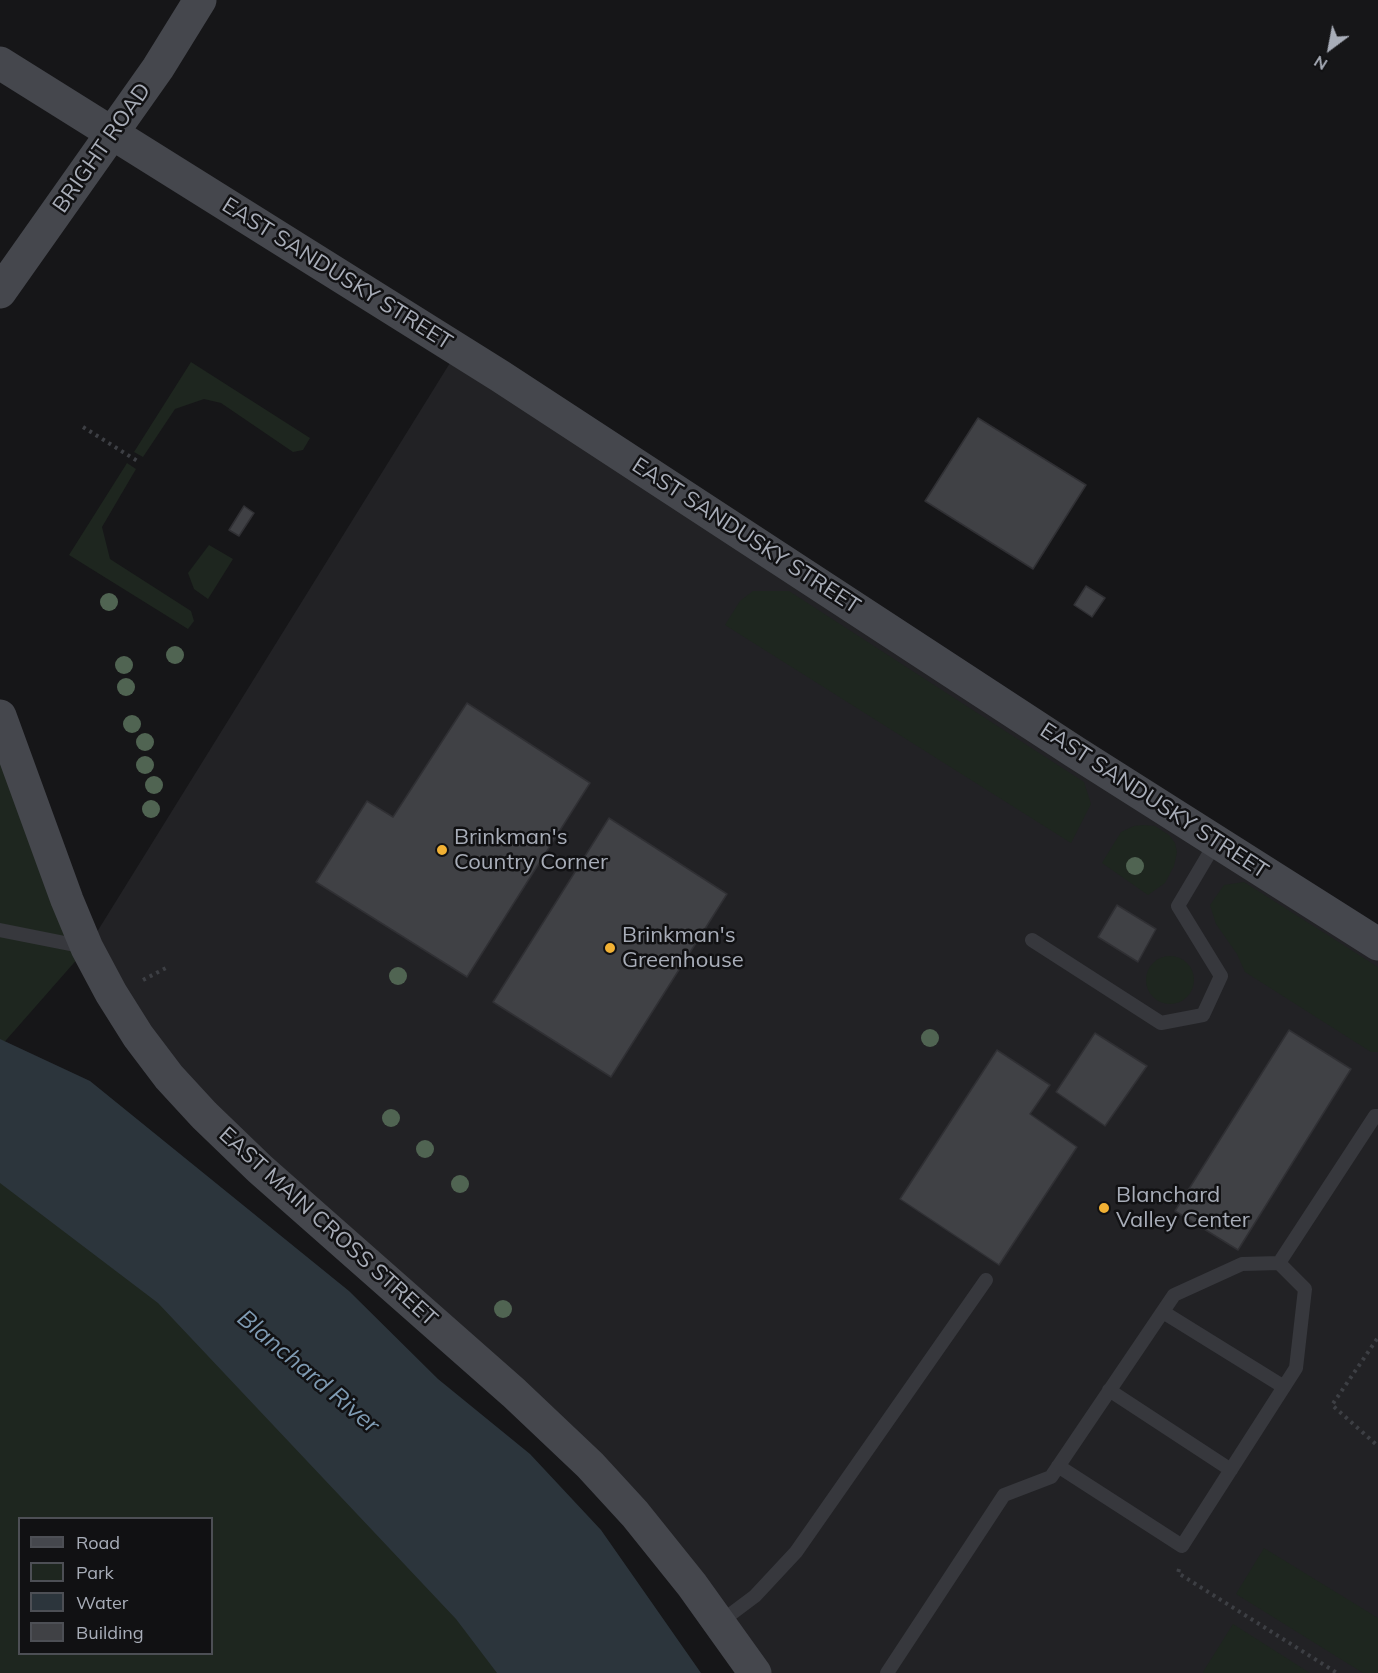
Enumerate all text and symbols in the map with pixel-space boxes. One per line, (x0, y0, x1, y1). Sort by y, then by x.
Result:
north arrow (1300, 18, 1360, 78)
text: N (1310, 52, 1331, 75)
street label: BRIGHT ROAD (48, 78, 156, 218)
street label: EAST SANDUSKY STREET (217, 192, 457, 356)
street label: EAST SANDUSKY STREET (627, 452, 865, 620)
street label: EAST SANDUSKY STREET (1035, 717, 1273, 885)
place label: Brinkman's Country Corner (454, 824, 608, 876)
marker: Brinkman's Country Corner (435, 843, 449, 857)
place label: Brinkman's Greenhouse (622, 922, 744, 974)
marker: Brinkman's Greenhouse (603, 941, 617, 955)
street label: EAST MAIN CROSS STREET (213, 1122, 443, 1332)
place label: Blanchard Valley Center (1116, 1182, 1250, 1234)
marker: Blanchard Valley Center (1097, 1201, 1111, 1215)
water label: Blanchard River (231, 1304, 385, 1440)
legend (18, 1517, 213, 1655)
text: Road (76, 1531, 120, 1554)
text: Park (76, 1561, 114, 1584)
text: Water (76, 1591, 128, 1614)
text: Building (76, 1621, 144, 1644)

